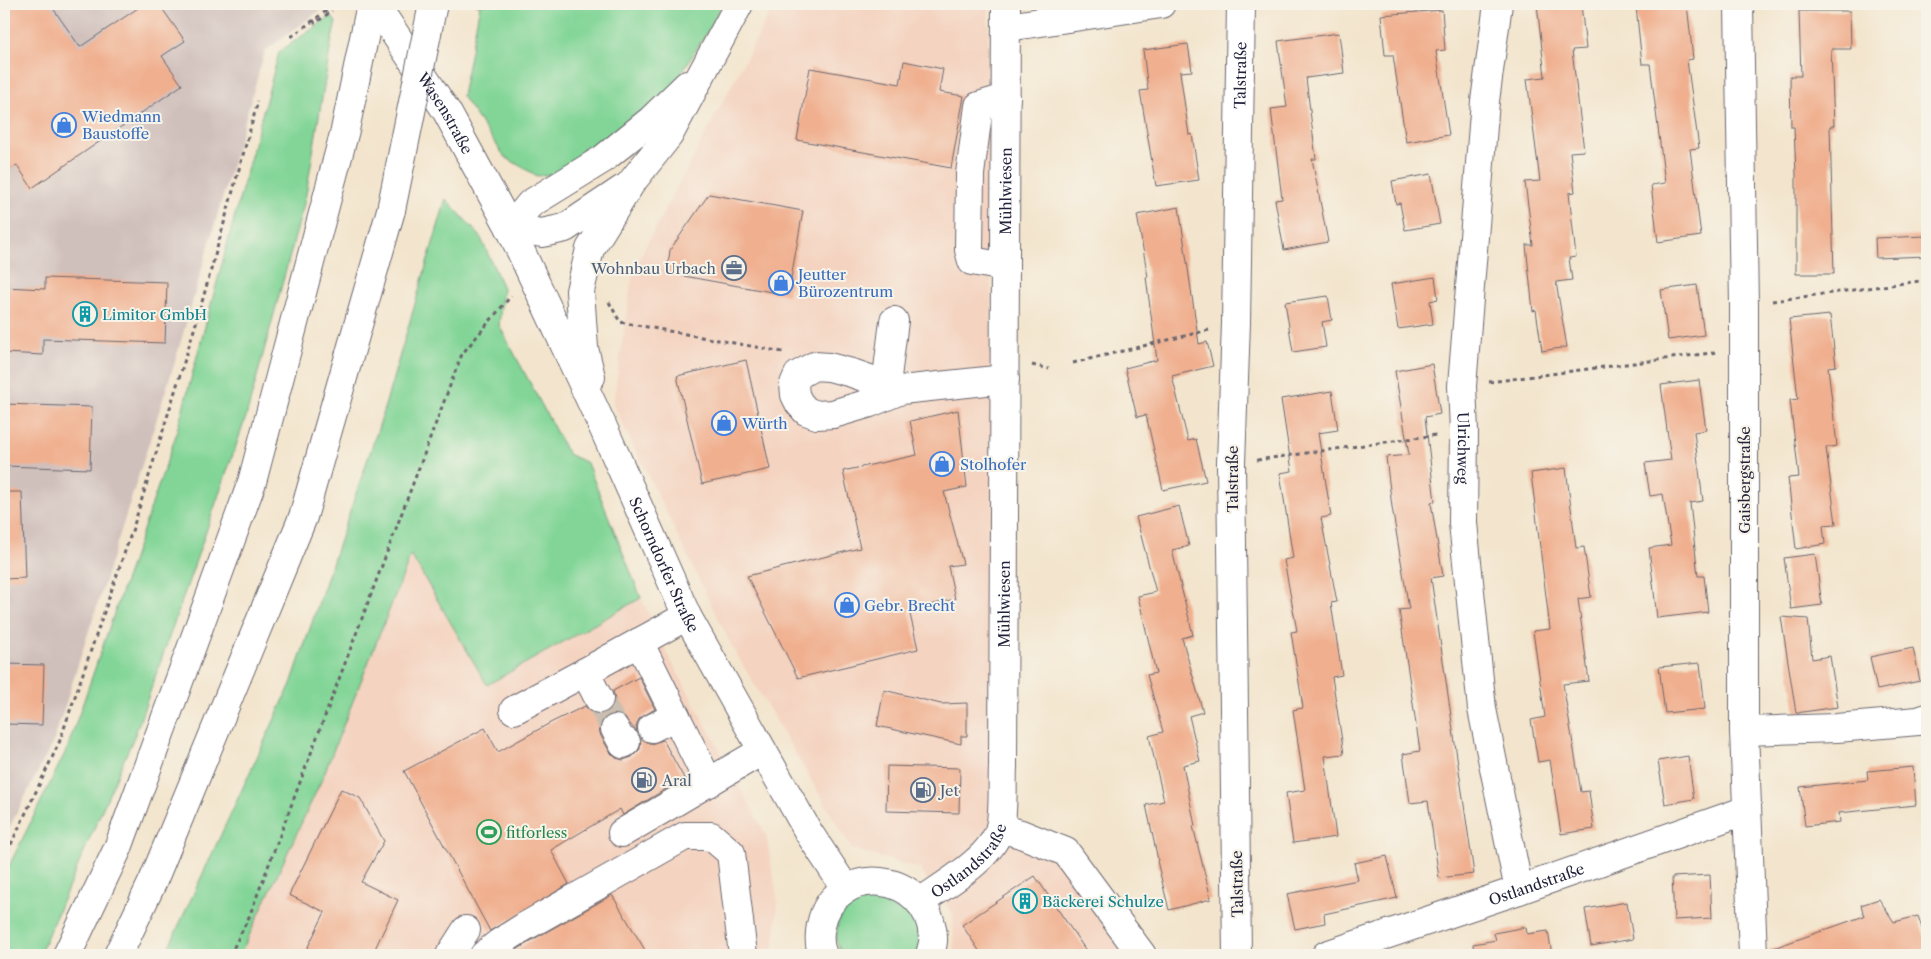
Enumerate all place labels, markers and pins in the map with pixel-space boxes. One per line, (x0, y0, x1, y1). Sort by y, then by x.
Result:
place label: Wiedmann Baustoffe (81, 107, 162, 143)
shop icon: Wiedmann Baustoffe (51, 112, 77, 138)
office icon: Wohnbau Urbach (721, 255, 747, 281)
place label: Wohnbau Urbach (590, 259, 717, 278)
place label: Jeutter Bürozentrum (796, 265, 893, 301)
shop icon: Jeutter Bürozentrum (768, 270, 794, 296)
building icon: Limitor GmbH (72, 301, 98, 327)
place label: Limitor GmbH (102, 305, 207, 324)
shop icon: Würth (711, 410, 737, 436)
place label: Würth (741, 414, 788, 433)
shop icon: Stolhofer (929, 451, 955, 477)
place label: Stolhofer (960, 455, 1027, 474)
shop icon: Gebr. Brecht (834, 592, 860, 618)
place label: Gebr. Brecht (864, 596, 956, 615)
fuel station icon: Aral (631, 767, 657, 793)
place label: Aral (661, 771, 692, 790)
fuel station icon: Jet (910, 777, 936, 803)
place label: Jet (938, 781, 960, 800)
sports icon: fitforless (476, 819, 502, 845)
place label: fitforless (506, 823, 567, 842)
building icon: Bäckerei Schulze (1012, 888, 1038, 914)
place label: Bäckerei Schulze (1042, 892, 1164, 911)

